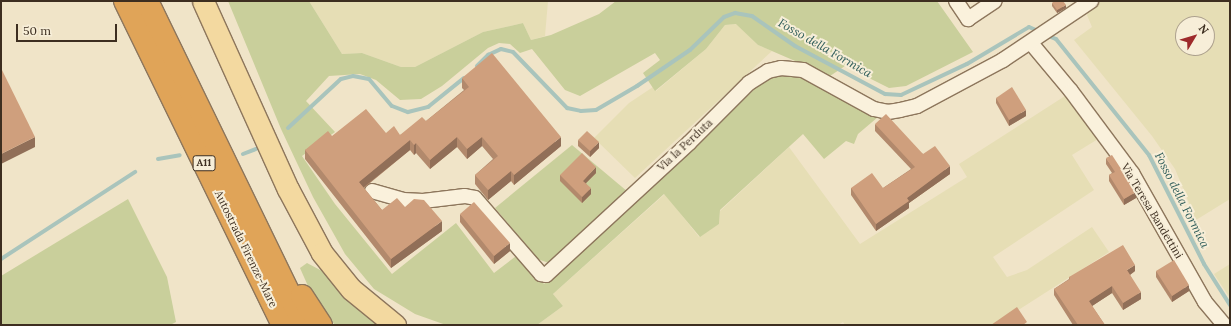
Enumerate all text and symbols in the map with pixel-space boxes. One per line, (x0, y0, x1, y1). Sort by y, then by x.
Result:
water label: Fosso della Formica (776, 15, 874, 81)
scale bar (18, 16, 119, 42)
north arrow (1175, 16, 1215, 56)
text: N (1196, 22, 1212, 37)
text: 50 m (23, 23, 51, 38)
street label: Via la Perduta (655, 116, 715, 174)
water label: Fosso della Formica (1152, 150, 1212, 250)
road number: A11 (192, 155, 216, 171)
street label: Via Teresa Bandettini (1118, 161, 1186, 261)
street label: Autostrada Firenze-Mare (212, 188, 280, 310)

